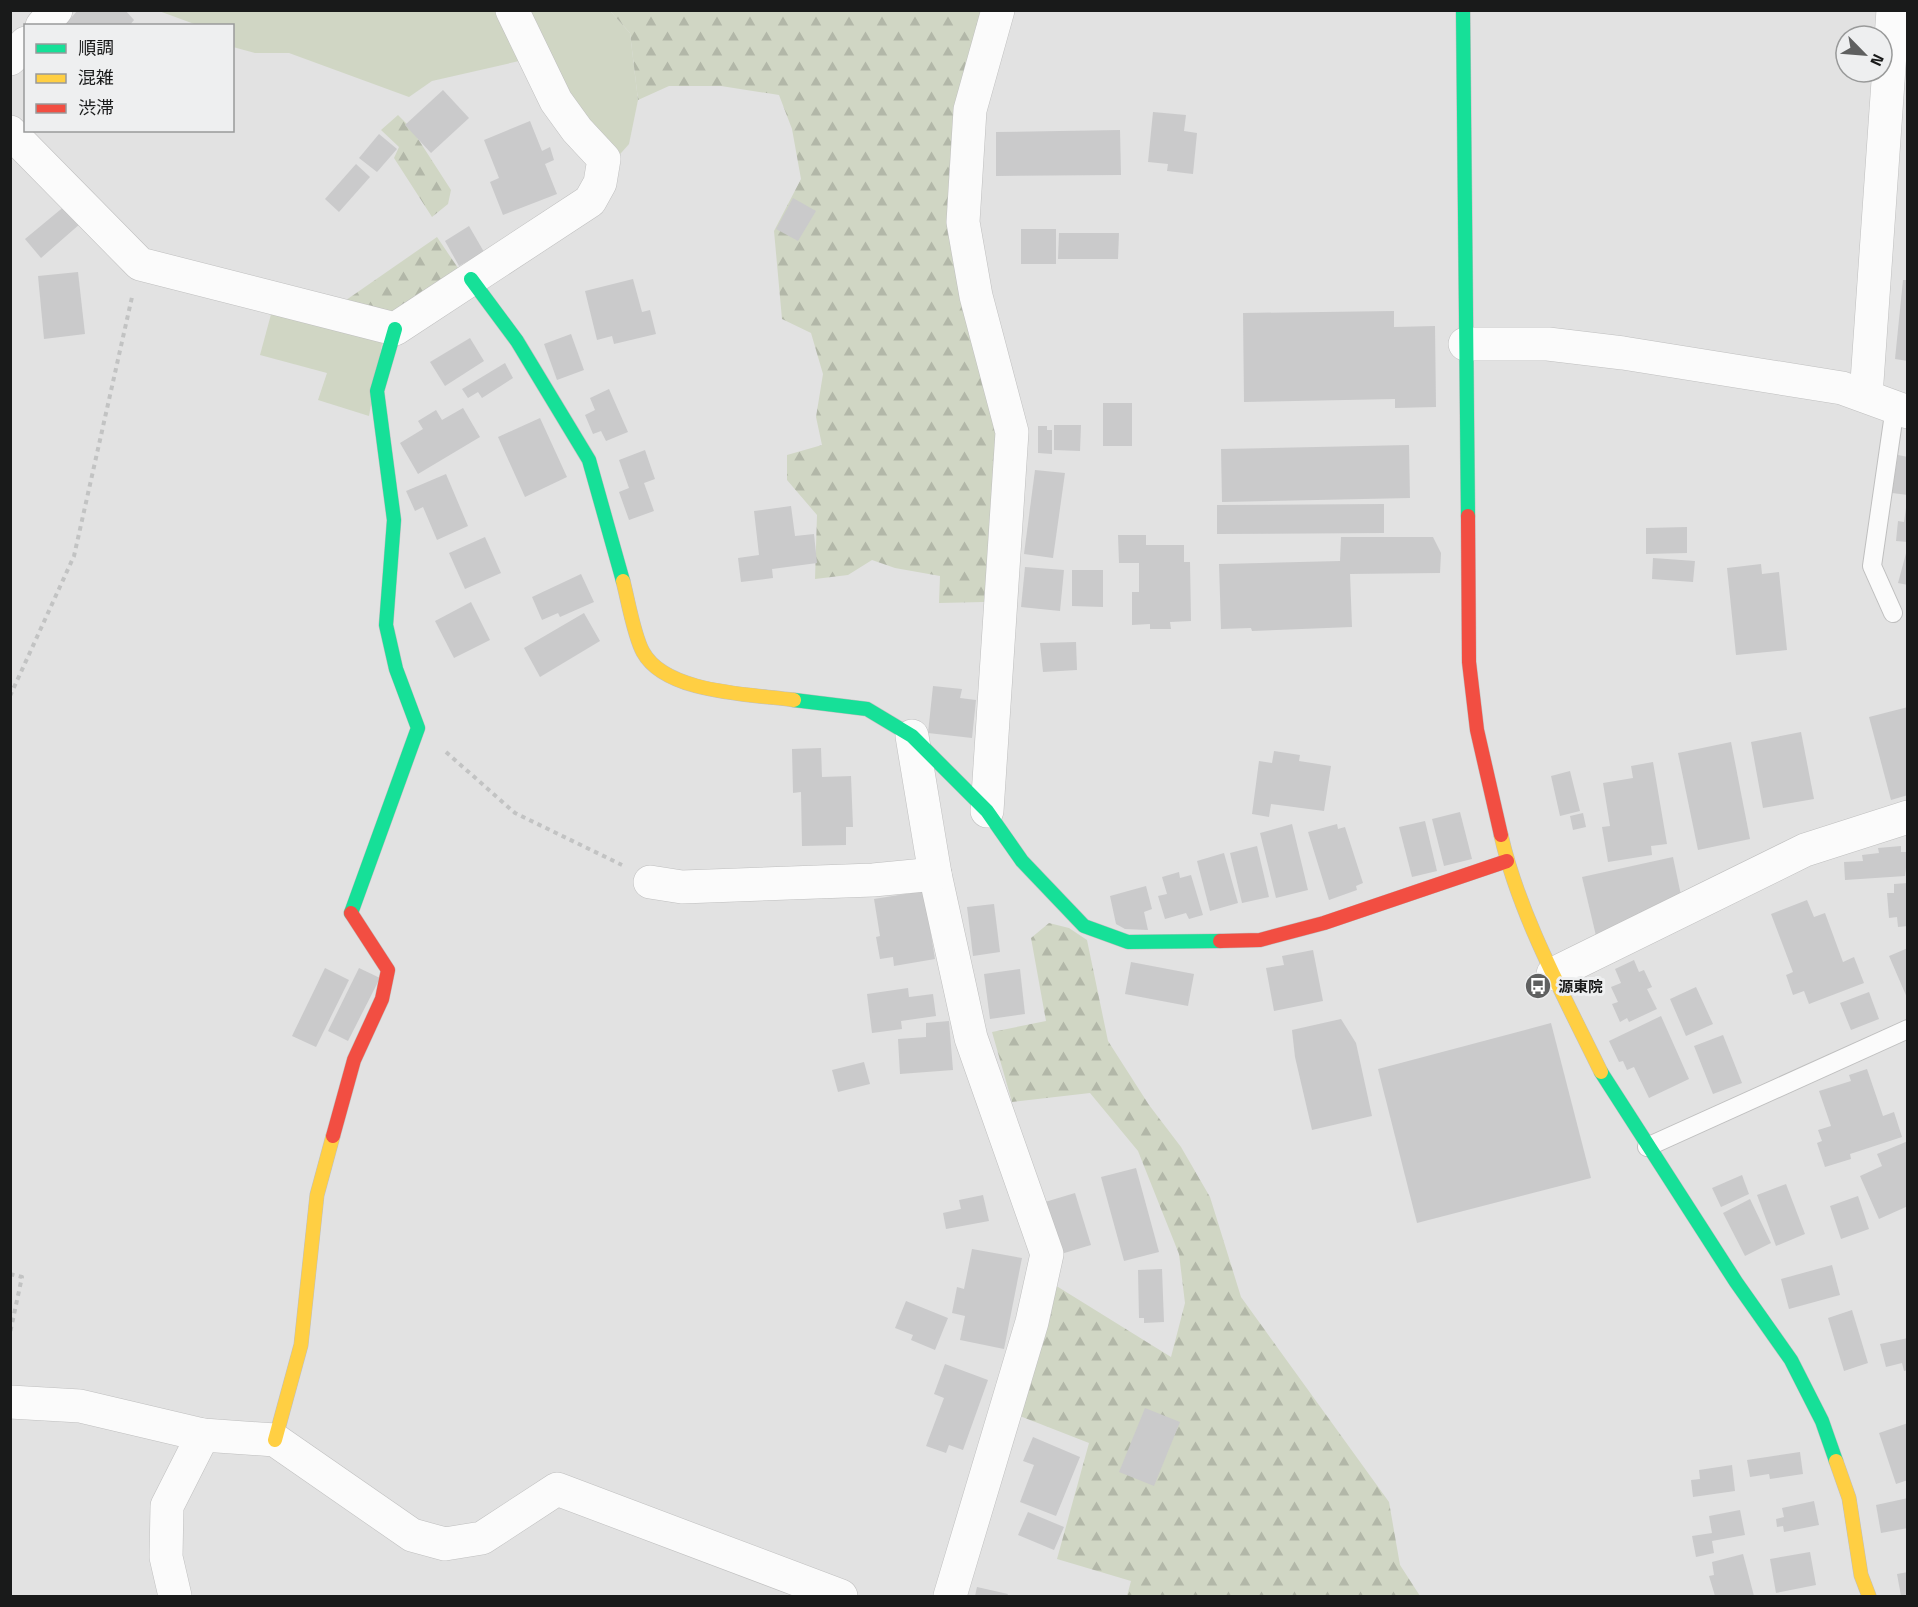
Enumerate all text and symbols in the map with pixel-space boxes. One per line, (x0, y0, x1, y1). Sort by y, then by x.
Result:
legend (24, 24, 234, 132)
north arrow (1834, 24, 1894, 84)
text: 順調 (78, 34, 114, 61)
text: N (1864, 50, 1891, 70)
text: 混雑 (78, 64, 114, 91)
text: 渋滞 (78, 94, 114, 121)
bus stop icon: 源東院 (1523, 971, 1553, 1001)
place label: 源東院 (1558, 975, 1603, 998)

